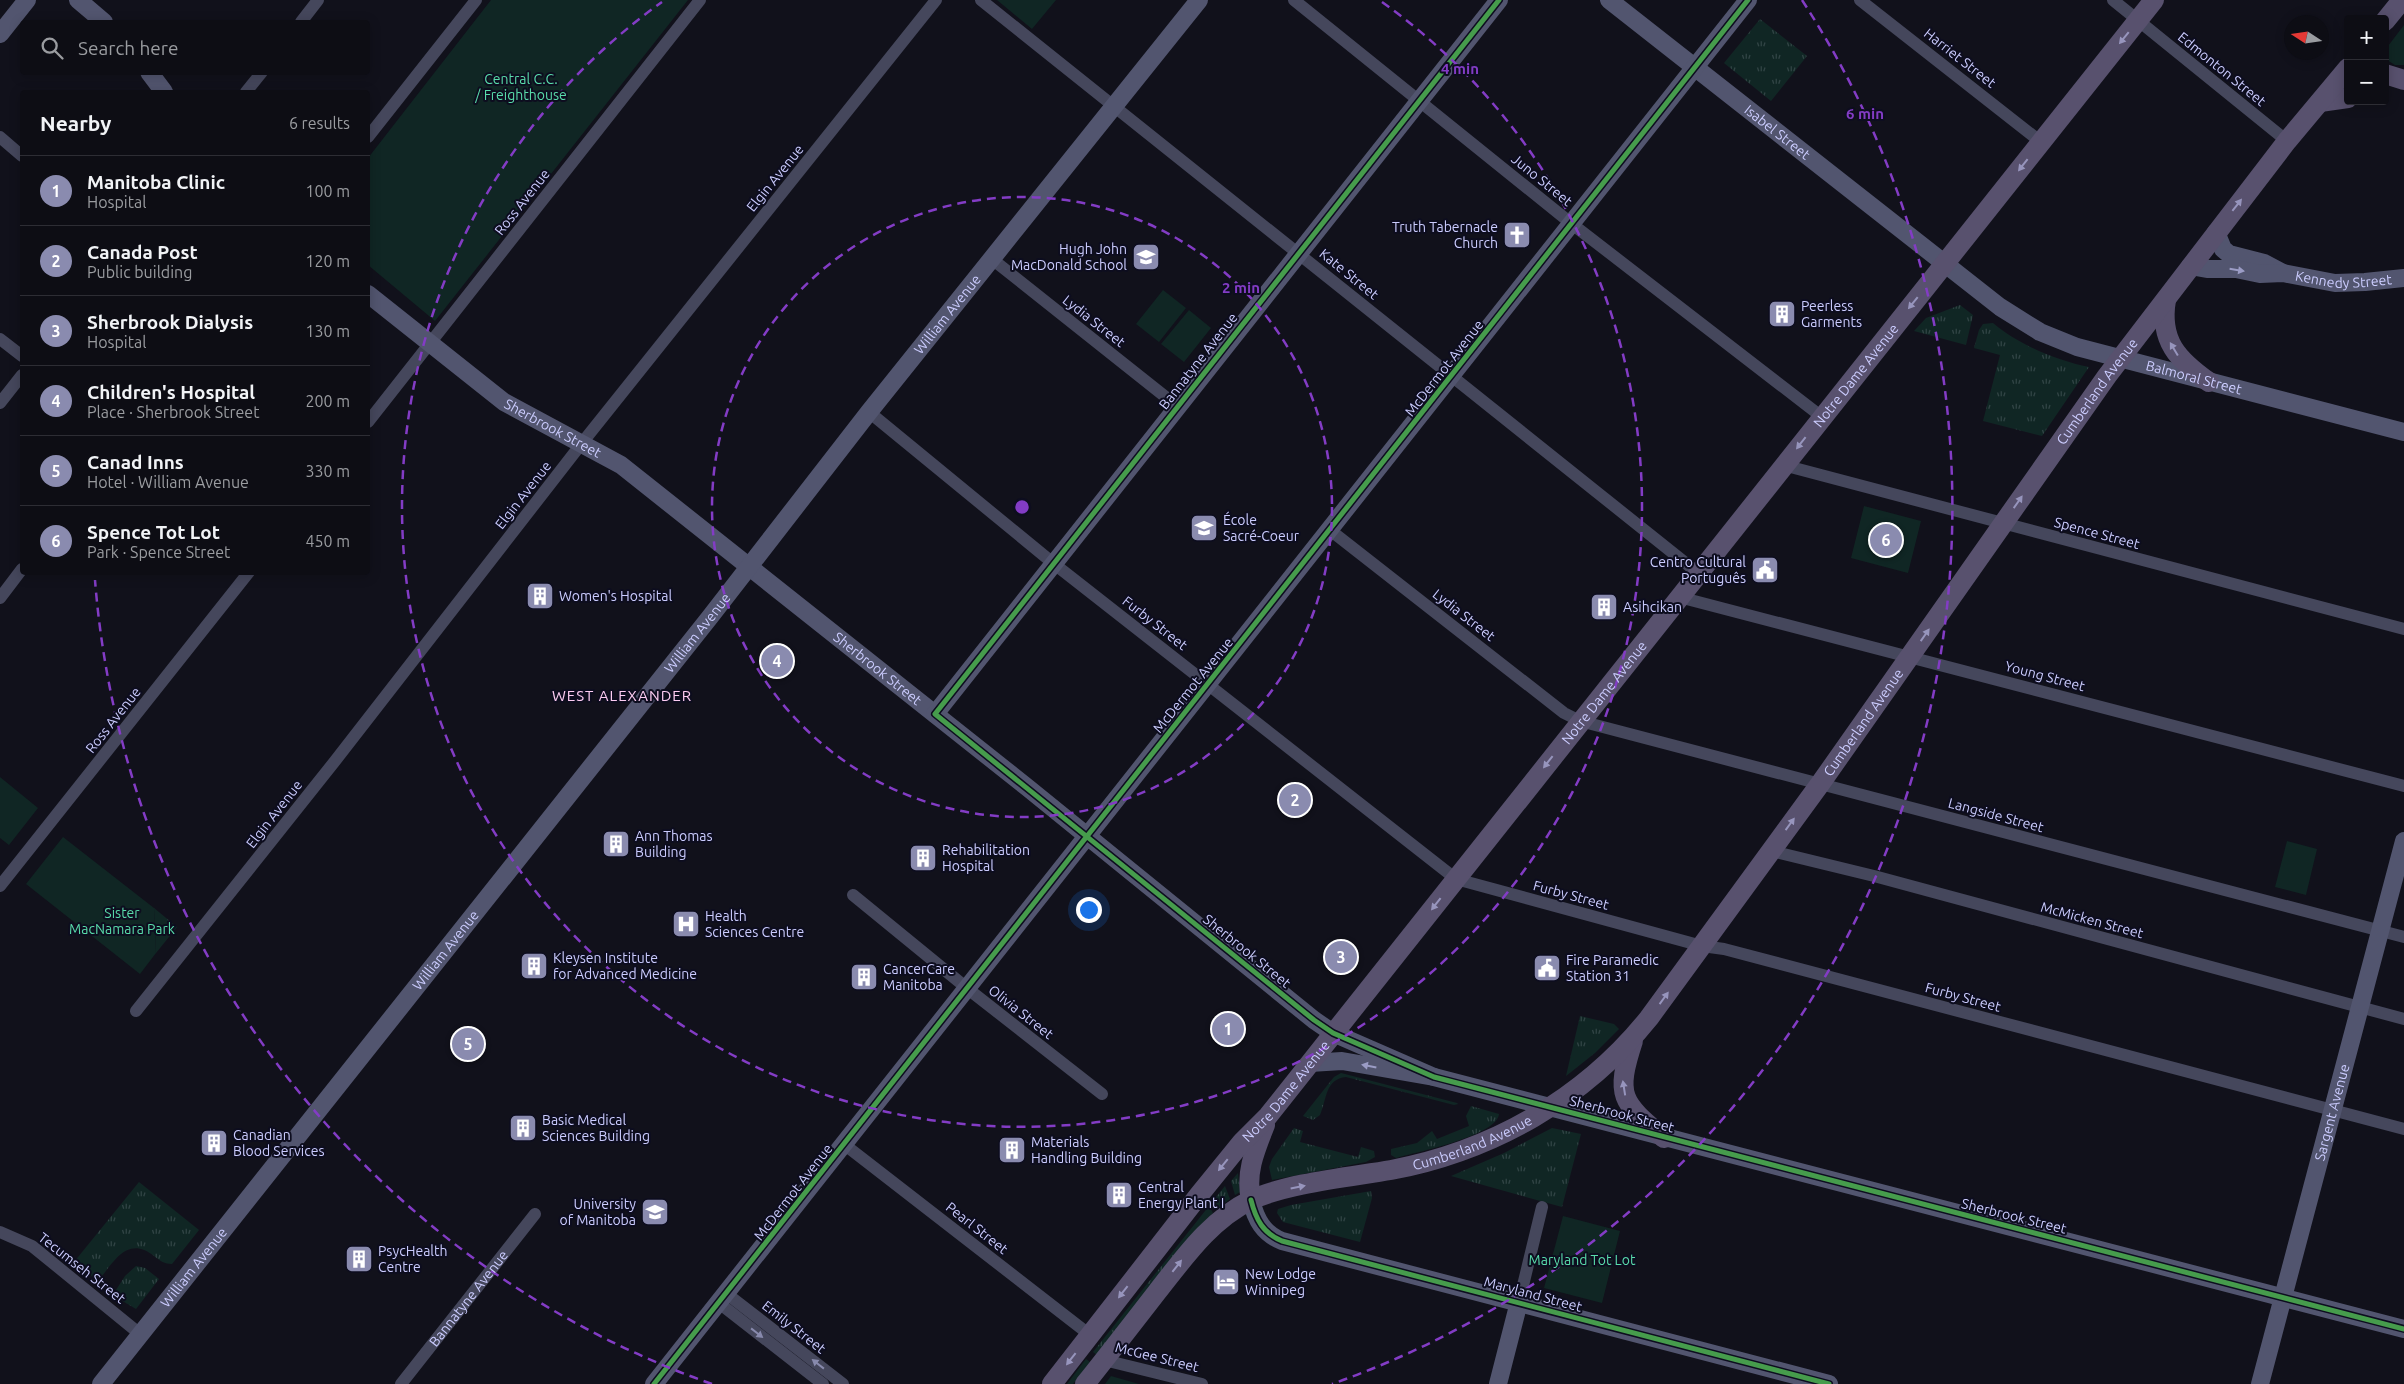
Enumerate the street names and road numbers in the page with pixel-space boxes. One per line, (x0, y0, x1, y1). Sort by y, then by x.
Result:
street label: Harriet Street (1921, 25, 1999, 91)
street label: Edmonton Street (2175, 29, 2269, 110)
street label: Isabel Street (1741, 102, 1814, 163)
street label: Elgin Avenue (743, 141, 807, 215)
street label: Juno Street (1508, 151, 1576, 210)
street label: Ross Avenue (491, 166, 553, 238)
street label: Kate Street (1316, 245, 1382, 303)
street label: Kennedy Street (2294, 268, 2393, 291)
street label: William Avenue (911, 271, 984, 357)
street label: Lydia Street (1060, 292, 1129, 351)
street label: Bannatyne Avenue (1155, 310, 1241, 412)
street label: McDermot Avenue (1401, 317, 1487, 419)
street label: Notre Dame Avenue (1810, 321, 1902, 430)
street label: Cumberland Avenue (2053, 335, 2141, 448)
street label: Balmoral Street (2144, 357, 2244, 398)
street label: Sherbrook Street (501, 396, 604, 461)
street label: Elgin Avenue (492, 458, 554, 532)
street label: Spence Street (2053, 514, 2142, 552)
street label: Lydia Street (1430, 586, 1499, 645)
street label: William Avenue (661, 590, 734, 676)
street label: Furby Street (1119, 593, 1191, 654)
street label: Sherbrook Street (830, 629, 925, 709)
street label: McDermot Avenue (1150, 634, 1236, 736)
street label: Notre Dame Avenue (1558, 638, 1650, 747)
street label: Young Street (2003, 658, 2087, 694)
street label: Cumberland Avenue (1820, 666, 1906, 779)
street label: Ross Avenue (82, 684, 144, 756)
street label: Elgin Avenue (243, 777, 305, 851)
street label: Langside Street (1947, 795, 2046, 836)
street label: Furby Street (1531, 877, 1611, 913)
street label: McMicken Street (2039, 899, 2146, 942)
street label: William Avenue (409, 907, 482, 993)
street label: Sherbrook Street (1200, 911, 1294, 991)
street label: Furby Street (1923, 979, 2003, 1015)
street label: Olivia Street (985, 982, 1057, 1043)
street label: Notre Dame Avenue (1239, 1037, 1333, 1145)
street label: Sargent Avenue (2312, 1062, 2353, 1163)
street label: Sherbrook Street (1568, 1092, 1677, 1136)
street label: Cumberland Avenue (1411, 1112, 1535, 1173)
street label: McDermot Avenue (750, 1141, 836, 1243)
street label: Sherbrook Street (1960, 1195, 2069, 1237)
street label: Pearl Street (943, 1199, 1012, 1257)
street label: William Avenue (157, 1224, 230, 1310)
street label: Tecumseh Street (35, 1229, 129, 1307)
street label: Bannatyne Avenue (426, 1247, 511, 1350)
street label: Maryland Street (1482, 1273, 1584, 1315)
street label: Emily Street (759, 1297, 829, 1357)
street label: McGee Street (1113, 1339, 1201, 1375)

